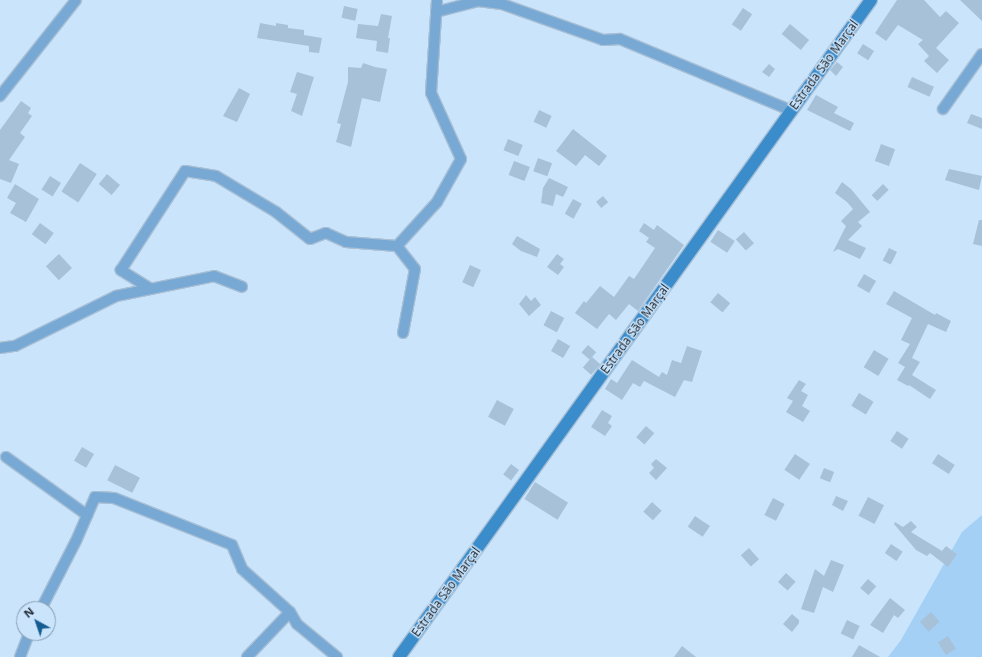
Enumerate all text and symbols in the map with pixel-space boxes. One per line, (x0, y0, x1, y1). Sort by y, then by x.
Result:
street label: Estrada São Marçal (787, 17, 861, 113)
street label: Estrada São Marçal (598, 281, 672, 377)
street label: Estrada São Marçal (409, 544, 483, 640)
north arrow (16, 601, 56, 641)
text: N (20, 604, 37, 621)

